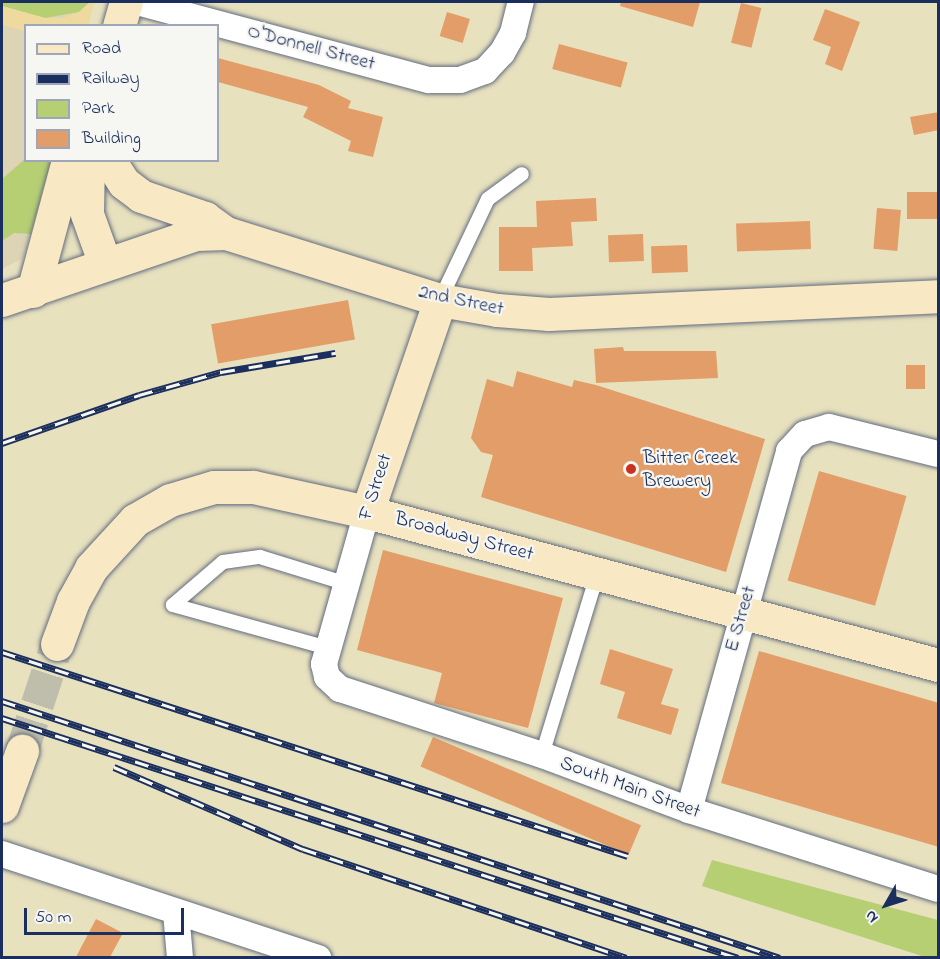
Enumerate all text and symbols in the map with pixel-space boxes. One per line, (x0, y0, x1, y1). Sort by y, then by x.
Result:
street label: O'Donnell Street (245, 19, 377, 77)
legend (24, 24, 219, 162)
text: Road (82, 36, 121, 62)
text: Railway (82, 66, 139, 92)
text: Park (82, 96, 115, 122)
text: Building (82, 126, 141, 152)
street label: 2nd Street (416, 280, 506, 322)
place label: Bitter Creek Brewery (643, 446, 738, 493)
street label: F Street (354, 451, 398, 523)
marker: Bitter Creek Brewery (624, 462, 638, 476)
street label: Broadway Street (392, 507, 536, 567)
street label: E Street (720, 583, 762, 655)
street label: South Main Street (557, 751, 703, 825)
north arrow (856, 875, 916, 935)
scale bar (27, 896, 188, 934)
text: 50 m (35, 905, 72, 931)
text: N (859, 905, 885, 928)

